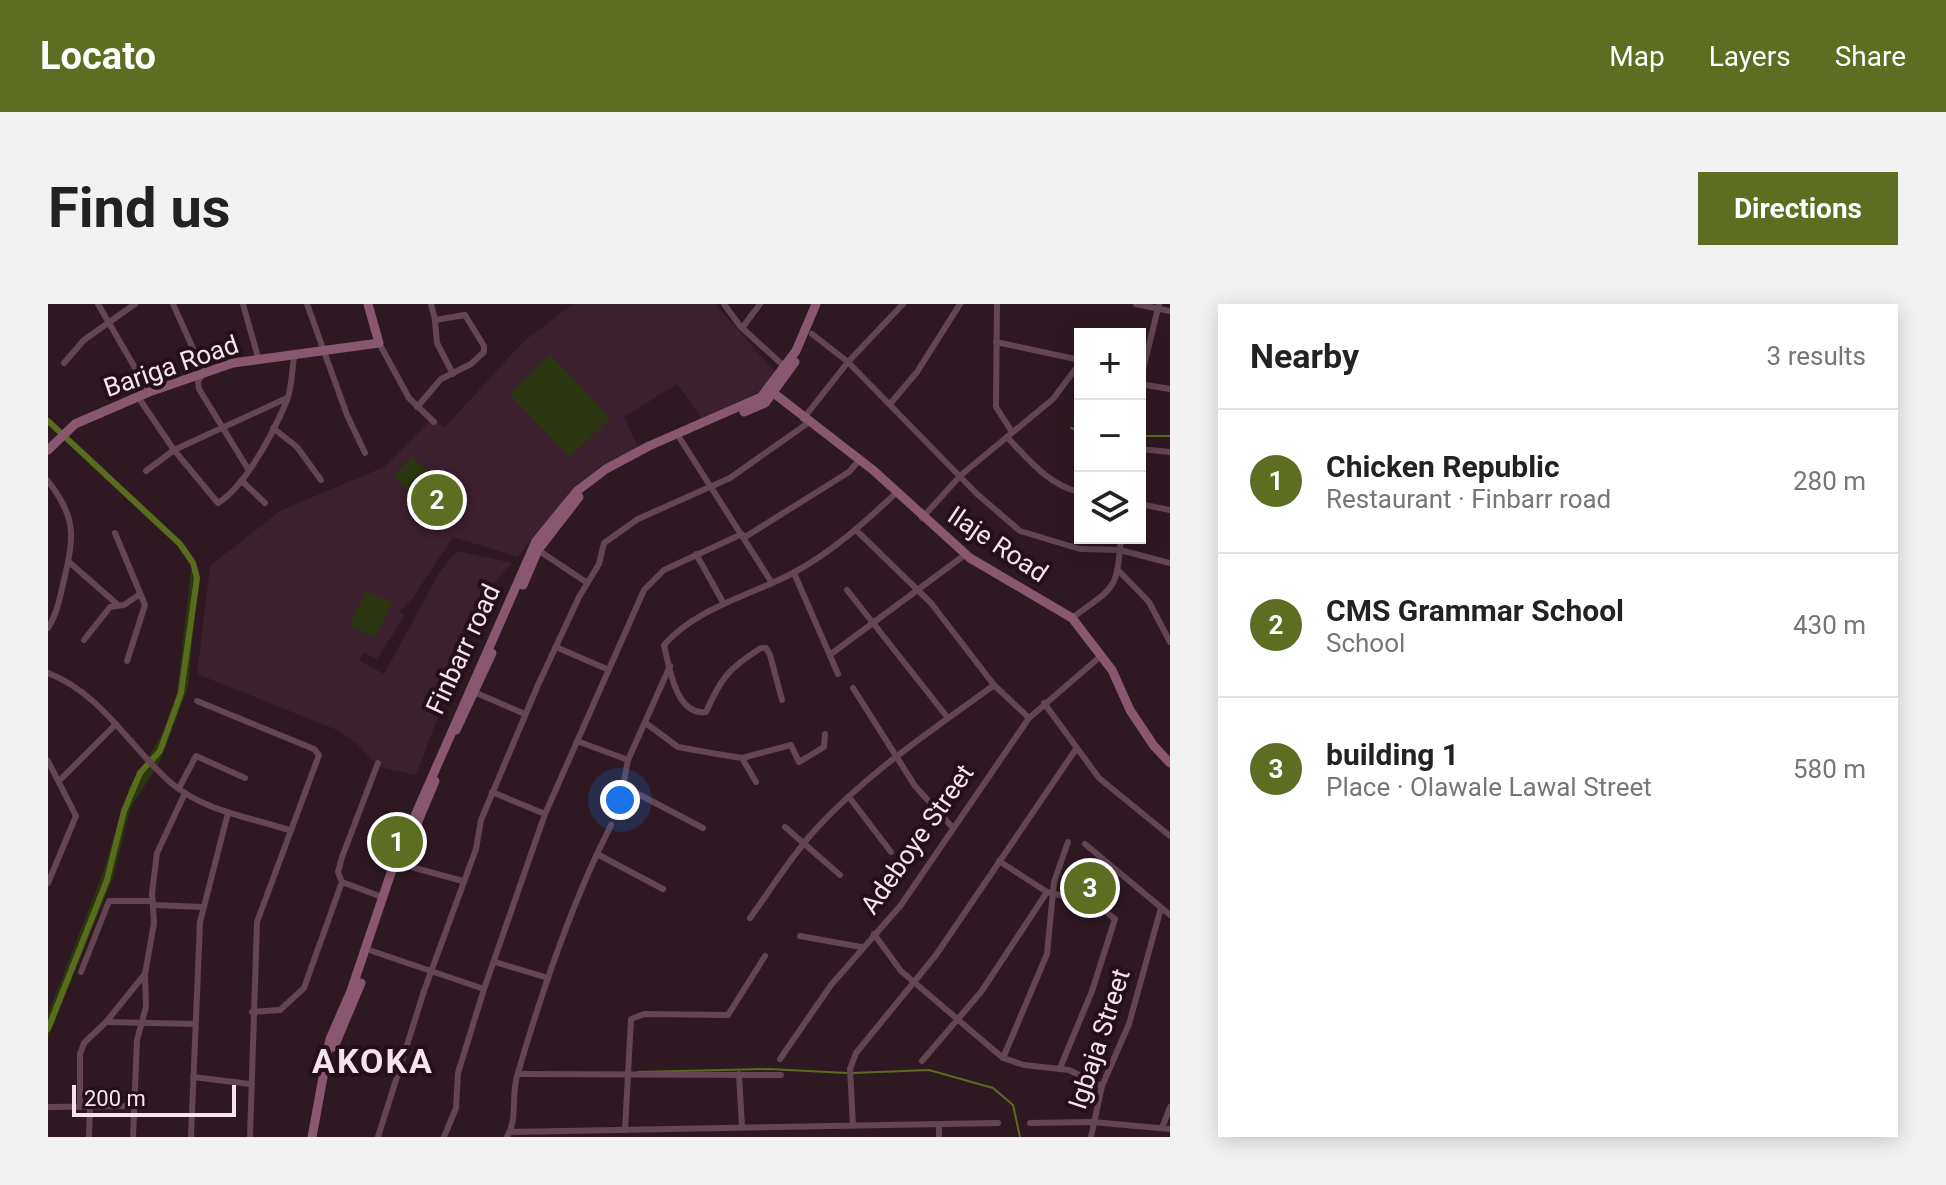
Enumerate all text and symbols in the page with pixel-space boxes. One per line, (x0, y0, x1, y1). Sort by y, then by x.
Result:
text: Locato (40, 34, 156, 78)
text: Map (1609, 40, 1665, 73)
text: Layers (1709, 40, 1791, 73)
text: Share (1835, 40, 1906, 73)
button: Directions (1698, 172, 1898, 245)
text: Find us (48, 175, 231, 241)
map controls (1074, 328, 1146, 544)
button: + (1074, 328, 1146, 400)
street label: Bariga Road (100, 329, 242, 403)
text: Nearby (1250, 336, 1359, 376)
text: 3 results (1767, 341, 1866, 371)
button: − (1074, 400, 1146, 472)
text: Chicken Republic (1326, 449, 1560, 484)
text: 1 (1269, 466, 1283, 496)
text: 280 m (1793, 466, 1866, 496)
pin: 2 (411, 470, 463, 530)
button: layers (1074, 472, 1146, 544)
text: Restaurant · Finbarr road (1326, 484, 1611, 514)
street label: Ilaje Road (942, 500, 1054, 588)
street label: Finbarr road (420, 579, 506, 719)
text: CMS Grammar School (1326, 593, 1624, 628)
text: 2 (1269, 610, 1283, 640)
text: 430 m (1793, 610, 1866, 640)
text: School (1326, 628, 1405, 658)
text: building 1 (1326, 737, 1459, 772)
text: 3 (1269, 754, 1283, 784)
text: 580 m (1793, 754, 1866, 784)
street label: Adeboye Street (854, 758, 980, 920)
text: Place · Olawale Lawal Street (1326, 772, 1652, 802)
your location (600, 780, 640, 820)
pin: 1 (371, 812, 423, 872)
pin: 3 (1064, 858, 1116, 918)
street label: Igbaja Street (1062, 965, 1136, 1113)
district label: AKOKA (312, 1041, 434, 1081)
scale bar (72, 1081, 236, 1117)
text: 200 m (84, 1086, 146, 1111)

